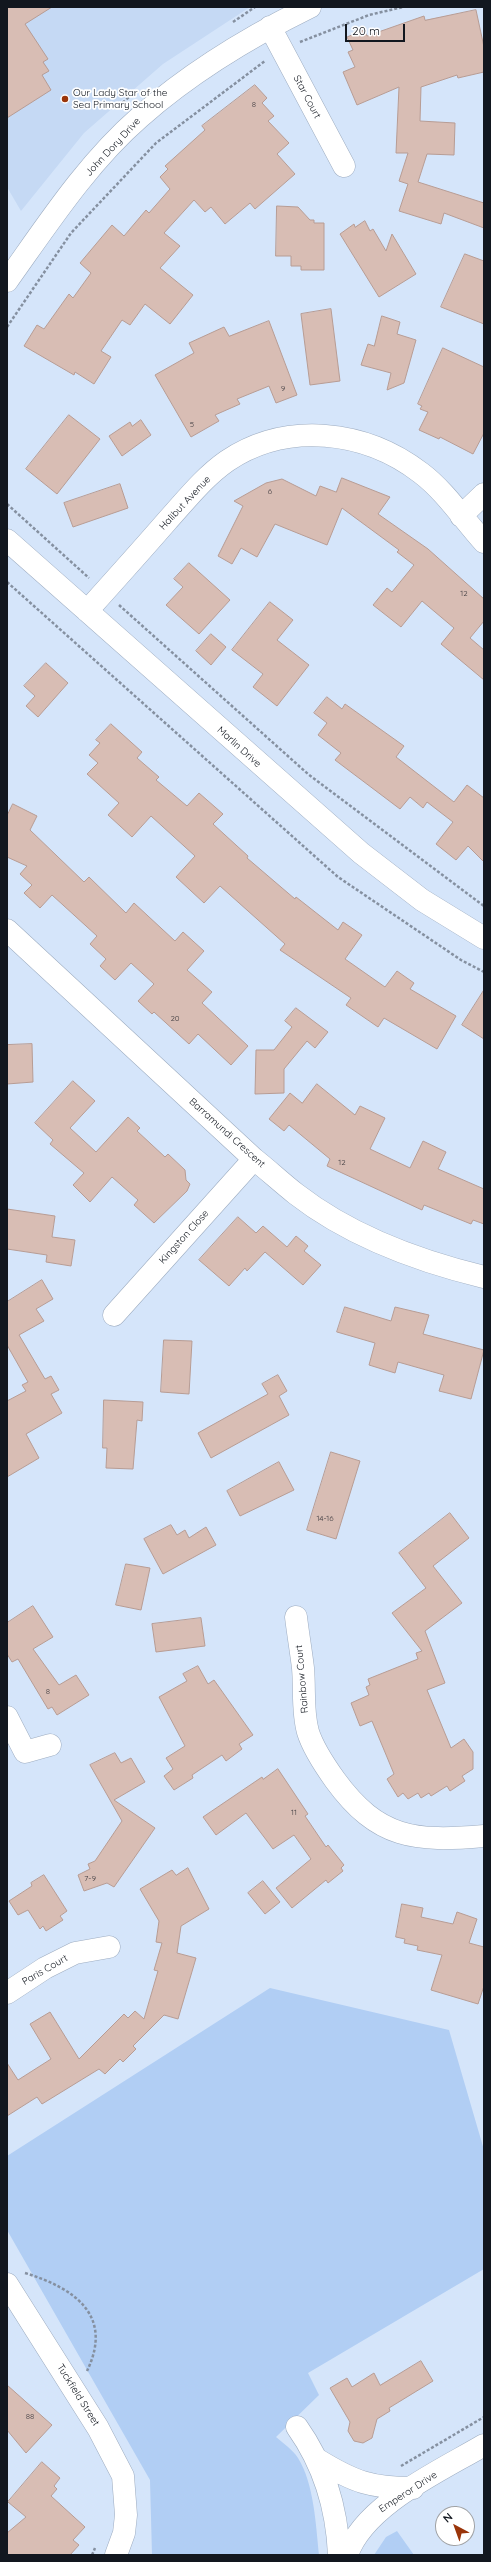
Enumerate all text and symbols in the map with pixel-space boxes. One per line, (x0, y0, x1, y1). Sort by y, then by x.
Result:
scale bar (347, 16, 407, 42)
text: 20 m (352, 23, 380, 38)
street label: Star Court (291, 73, 323, 121)
place label: Our Lady Star of the Sea Primary School (73, 87, 168, 110)
marker: Our Lady Star of the Sea Primary School (60, 94, 70, 104)
house number: 8 (252, 100, 256, 110)
street label: John Dory Drive (83, 115, 143, 179)
house number: 9 (281, 384, 285, 394)
house number: 5 (190, 420, 194, 430)
street label: Halibut Avenue (157, 473, 213, 533)
house number: 6 (268, 487, 272, 497)
house number: 12 (460, 589, 468, 599)
street label: Marlin Drive (214, 724, 264, 770)
house number: 20 (170, 1014, 180, 1024)
street label: Barramundi Crescent (186, 1096, 268, 1170)
house number: 12 (338, 1158, 346, 1168)
street label: Kingston Close (157, 1208, 211, 1266)
house number: 14-16 (316, 1514, 334, 1524)
street label: Rainbow Court (293, 1644, 311, 1714)
house number: 8 (46, 1687, 50, 1697)
house number: 11 (291, 1808, 297, 1818)
house number: 7-9 (84, 1874, 96, 1884)
street label: Paris Court (20, 1952, 70, 1988)
street label: Tuckfield Street (54, 2362, 102, 2428)
house number: 88 (26, 2412, 34, 2422)
street label: Emperor Drive (377, 2469, 439, 2515)
north arrow (435, 2506, 475, 2546)
text: N (440, 2510, 455, 2526)

